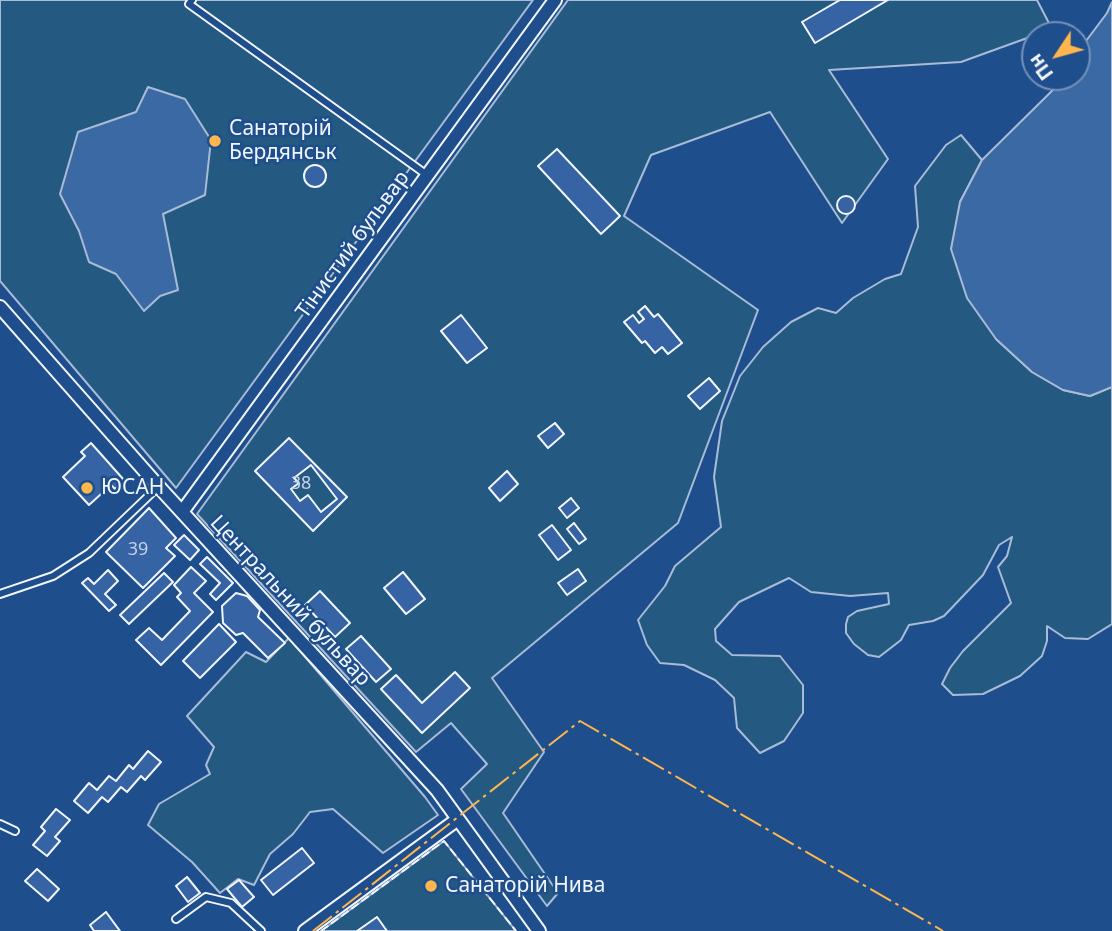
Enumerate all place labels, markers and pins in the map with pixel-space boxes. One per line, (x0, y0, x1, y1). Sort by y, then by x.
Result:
place label: Санаторій Бердянськ (229, 116, 337, 166)
marker: Санаторій Бердянськ (207, 133, 223, 149)
place label: ЮСАН (101, 475, 164, 501)
marker: ЮСАН (79, 480, 95, 496)
place label: Санаторій Нива (445, 873, 605, 899)
marker: Санаторій Нива (423, 878, 439, 894)

